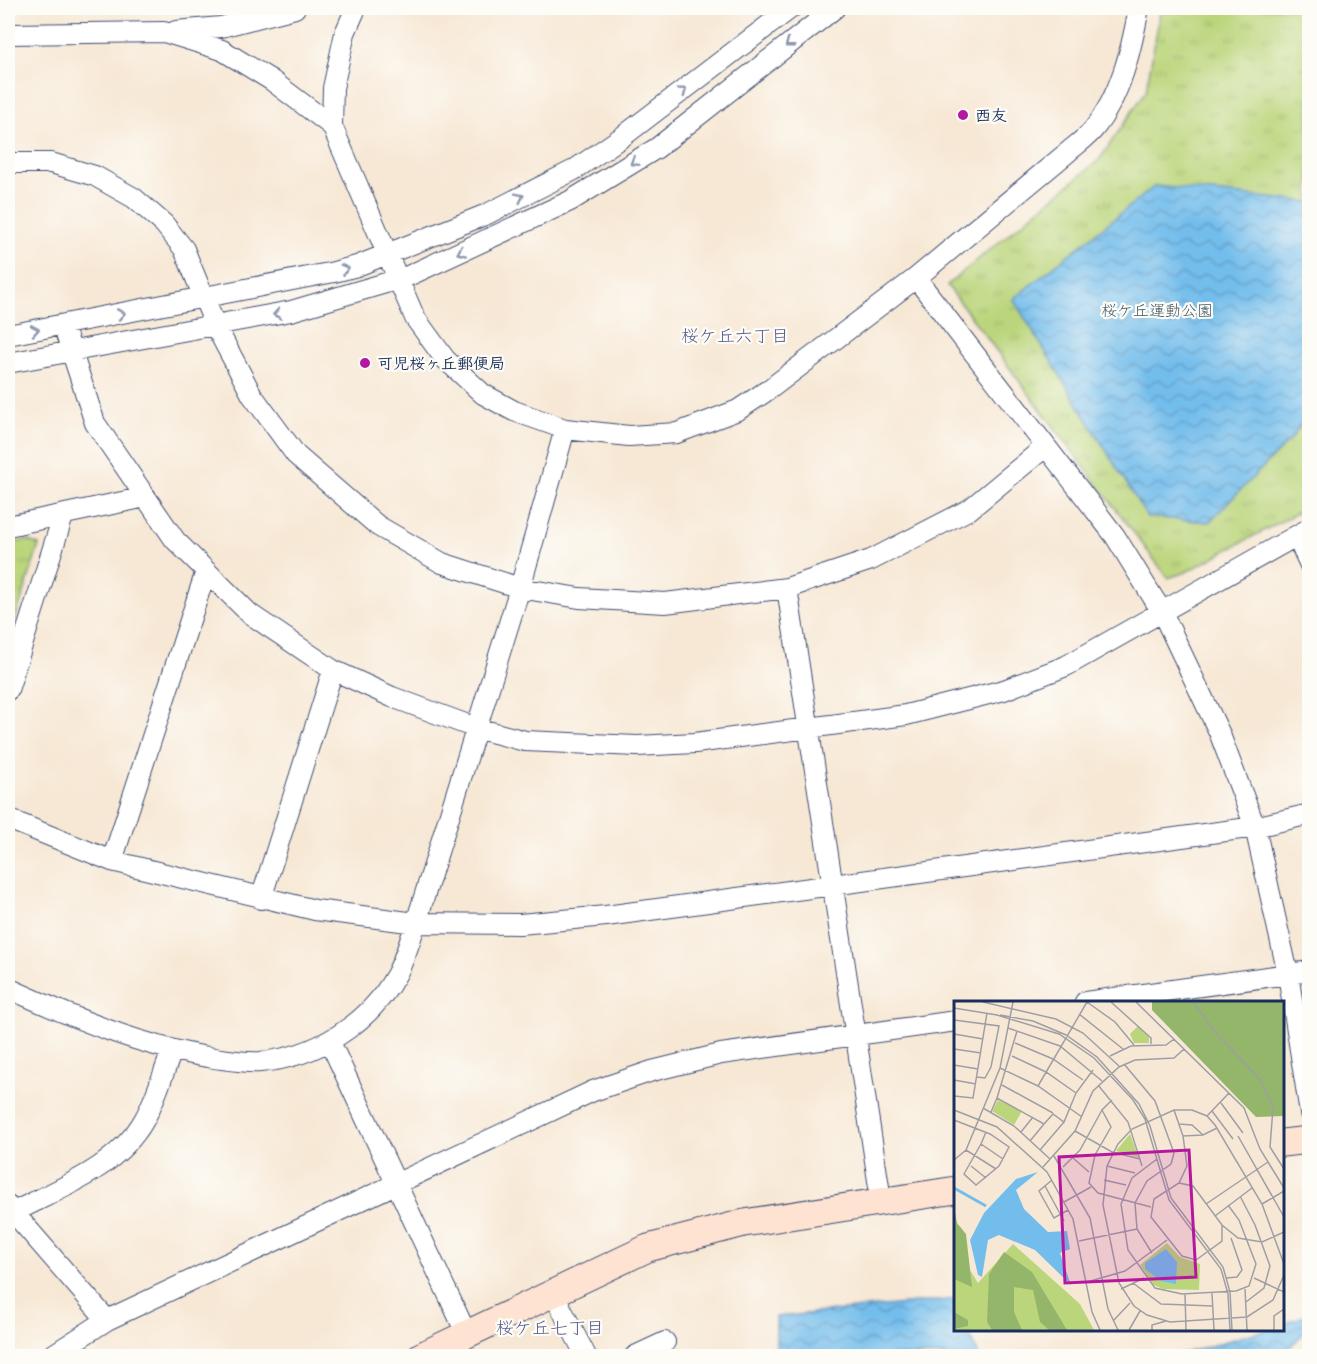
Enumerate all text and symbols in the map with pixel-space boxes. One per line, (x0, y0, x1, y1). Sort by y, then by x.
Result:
one-way arrow (784, 36, 795, 47)
one-way arrow (676, 87, 687, 98)
place label: 西友 (975, 101, 1007, 130)
marker: 西友 (956, 108, 970, 122)
one-way arrow (630, 154, 640, 166)
one-way arrow (514, 193, 525, 205)
one-way arrow (457, 245, 468, 257)
one-way arrow (340, 263, 350, 276)
park label: 桜ケ丘運動公園 (1101, 296, 1213, 325)
one-way arrow (272, 307, 281, 319)
one-way arrow (116, 309, 125, 321)
district label: 桜ケ丘六丁目 (681, 320, 789, 352)
one-way arrow (30, 324, 40, 337)
place label: 可児桜ヶ丘郵便局 (377, 349, 505, 378)
marker: 可児桜ヶ丘郵便局 (358, 356, 372, 370)
inset map (954, 1001, 1284, 1331)
district label: 桜ケ丘七丁目 (496, 1312, 604, 1344)

